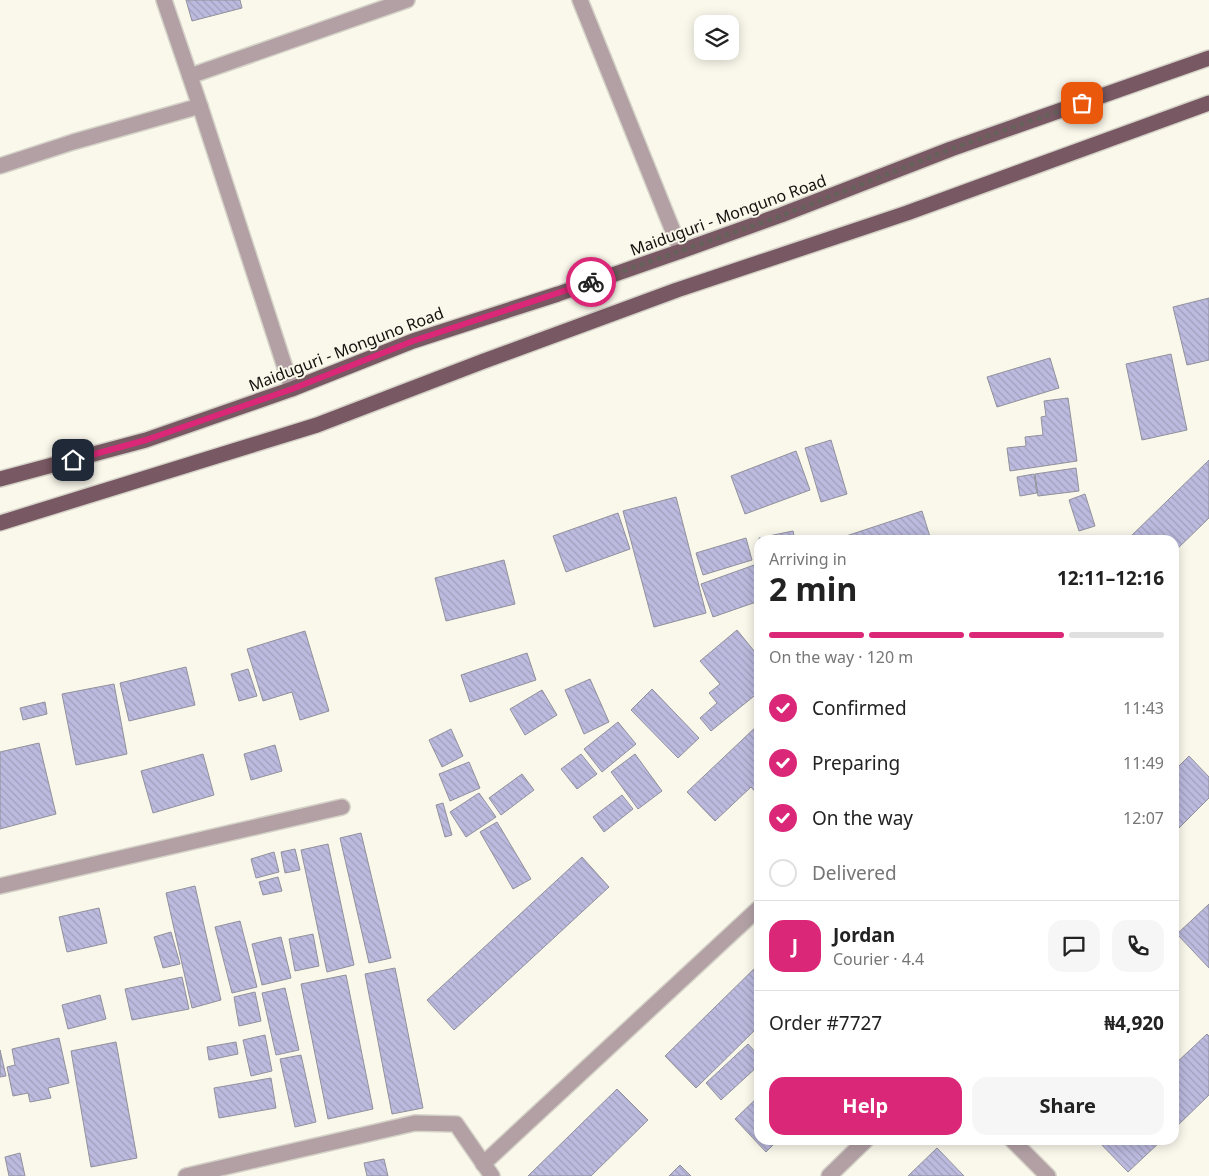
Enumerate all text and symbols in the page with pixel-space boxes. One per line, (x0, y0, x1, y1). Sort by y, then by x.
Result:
map controls (694, 15, 739, 60)
button: layers (694, 15, 739, 60)
pin (1061, 82, 1103, 124)
icon: bag (1068, 89, 1096, 117)
street label: Maiduguri - Monguno Road (627, 169, 829, 261)
courier (566, 257, 616, 307)
icon: bike (577, 268, 605, 296)
street label: Maiduguri - Monguno Road (245, 302, 447, 396)
pin (52, 439, 94, 481)
icon: home (59, 446, 87, 474)
text: Arriving in (769, 548, 847, 570)
text: 12:11–12:16 (1057, 565, 1164, 591)
text: 2 min (769, 567, 857, 610)
text: On the way · 120 m (769, 646, 913, 668)
icon: check (769, 694, 797, 722)
text: Confirmed (812, 695, 907, 721)
text: 11:43 (1123, 697, 1164, 719)
icon: check (769, 749, 797, 777)
text: Preparing (812, 750, 900, 776)
text: 11:49 (1123, 752, 1164, 774)
icon: check (769, 804, 797, 832)
text: On the way (812, 805, 913, 831)
text: 12:07 (1123, 807, 1164, 829)
text: Delivered (812, 860, 897, 886)
button: chat (1048, 920, 1100, 972)
button: phone (1112, 920, 1164, 972)
text: Jordan (833, 922, 895, 948)
text: J (792, 933, 798, 959)
text: Courier · 4.4 (833, 948, 924, 970)
text: Order #7727 (769, 1010, 882, 1036)
text: ₦4,920 (1104, 1010, 1164, 1036)
button: Help (769, 1077, 962, 1135)
button: Share (972, 1077, 1164, 1135)

